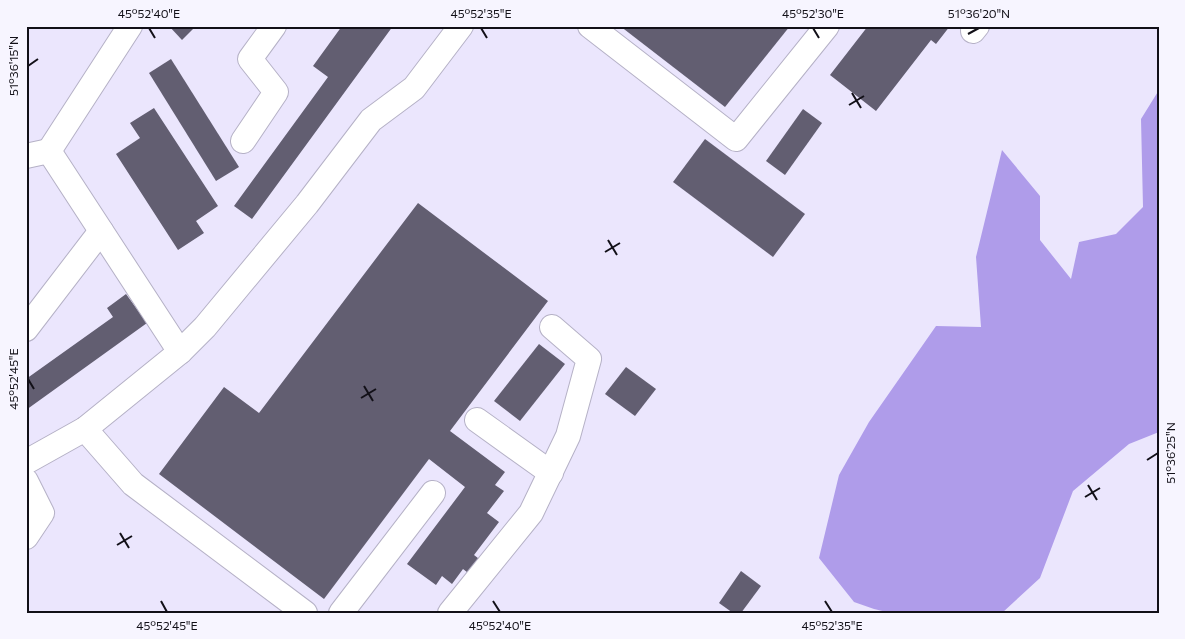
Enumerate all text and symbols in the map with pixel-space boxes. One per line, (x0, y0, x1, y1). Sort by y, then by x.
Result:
text: 45°52'40"E (118, 6, 180, 20)
text: 45°52'35"E (450, 6, 512, 20)
text: 45°52'30"E (782, 6, 844, 20)
text: 51°36'20"N (948, 6, 1010, 20)
text: 51°36'15"N (6, 36, 20, 96)
text: 45°52'45"E (6, 348, 20, 410)
text: 51°36'25"N (1163, 422, 1177, 484)
text: 45°52'45"E (136, 618, 198, 632)
text: 45°52'40"E (469, 618, 531, 632)
text: 45°52'35"E (801, 618, 863, 632)

